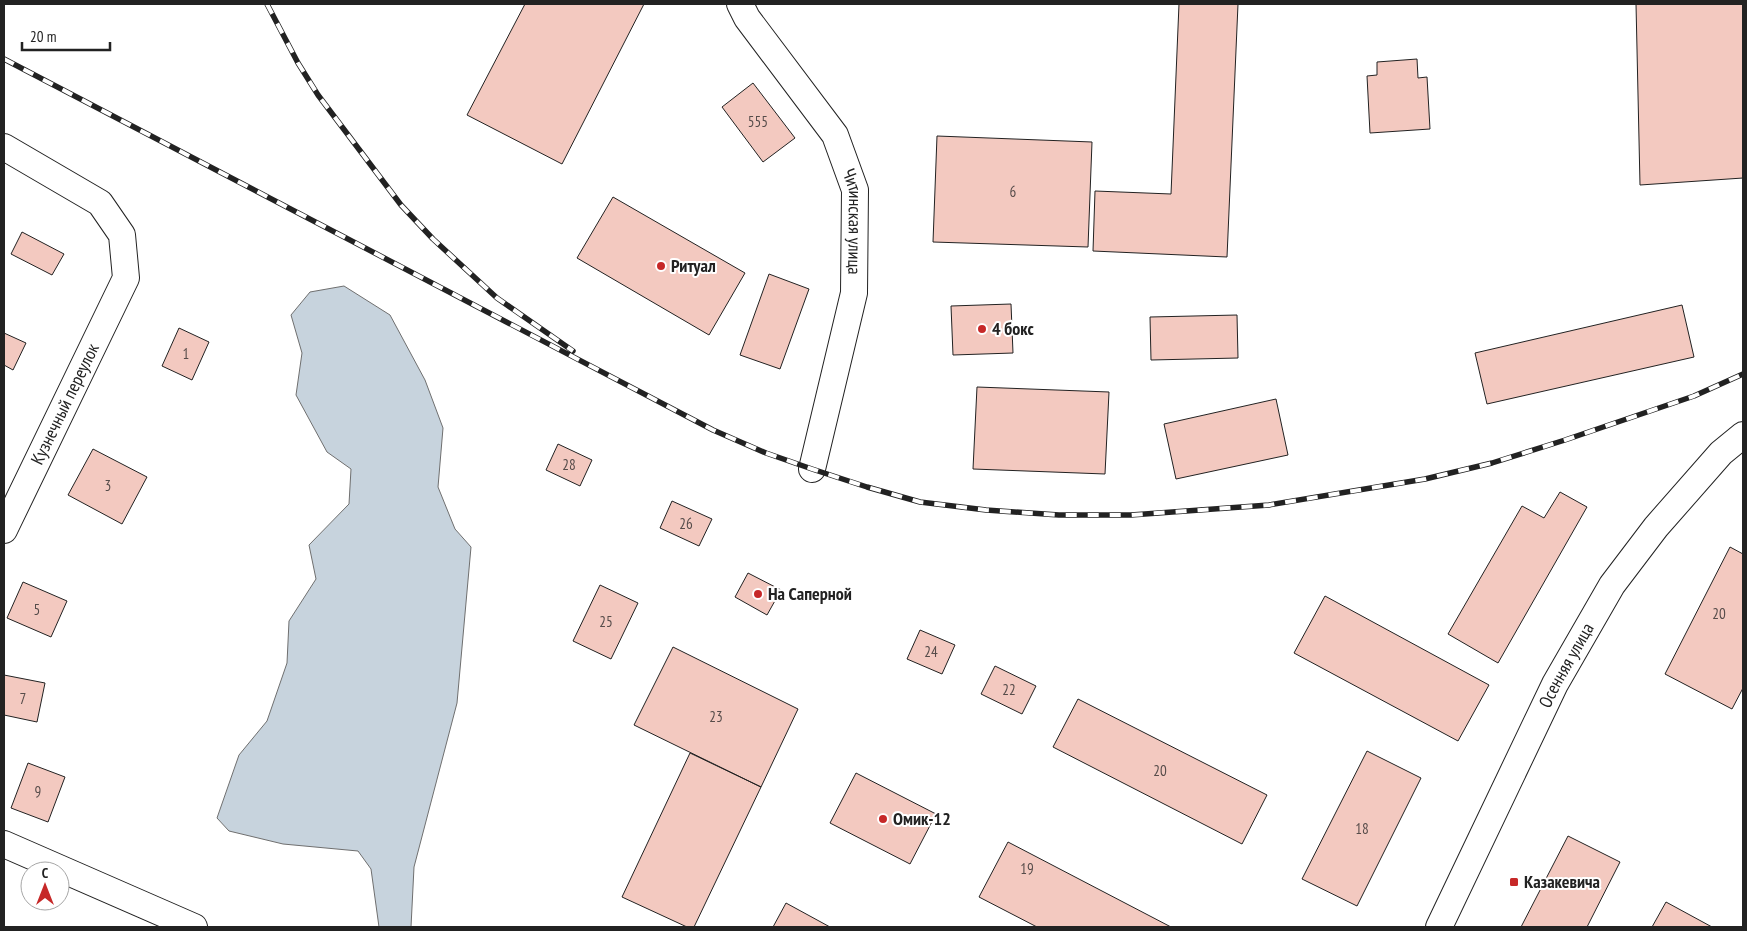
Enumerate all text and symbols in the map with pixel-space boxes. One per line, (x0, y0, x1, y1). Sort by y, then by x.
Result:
scale bar (22, 20, 110, 52)
text: 20 m (30, 27, 56, 46)
house number: 555 (748, 112, 768, 131)
street label: Читинская улица (837, 165, 867, 275)
house number: 6 (1010, 182, 1017, 201)
place label: Ритуал (671, 254, 716, 277)
marker: Ритуал (655, 260, 667, 272)
place label: 4 бокс (992, 317, 1034, 340)
marker: 4 бокс (976, 323, 988, 335)
street label: Кузнечный переулок (25, 339, 104, 468)
house number: 1 (183, 344, 189, 363)
house number: 28 (562, 455, 576, 474)
house number: 3 (105, 476, 111, 495)
house number: 26 (679, 514, 693, 533)
place label: На Саперной (768, 582, 852, 605)
marker: На Саперной (752, 588, 764, 600)
house number: 5 (34, 600, 40, 619)
house number: 20 (1712, 604, 1726, 623)
house number: 25 (599, 612, 613, 631)
street label: Осенняя улица (1533, 619, 1599, 711)
house number: 24 (924, 642, 938, 661)
house number: 22 (1002, 680, 1016, 699)
house number: 7 (20, 689, 26, 708)
house number: 23 (709, 707, 723, 726)
house number: 20 (1153, 761, 1167, 780)
house number: 9 (35, 782, 41, 801)
place label: Омик-12 (893, 807, 951, 830)
marker: Омик-12 (877, 813, 889, 825)
house number: 18 (1355, 819, 1369, 838)
house number: 19 (1020, 859, 1034, 878)
north arrow (20, 861, 70, 911)
text: С (42, 864, 49, 882)
place label: Казакевича (1524, 870, 1600, 893)
marker: Казакевича (1508, 876, 1520, 888)

